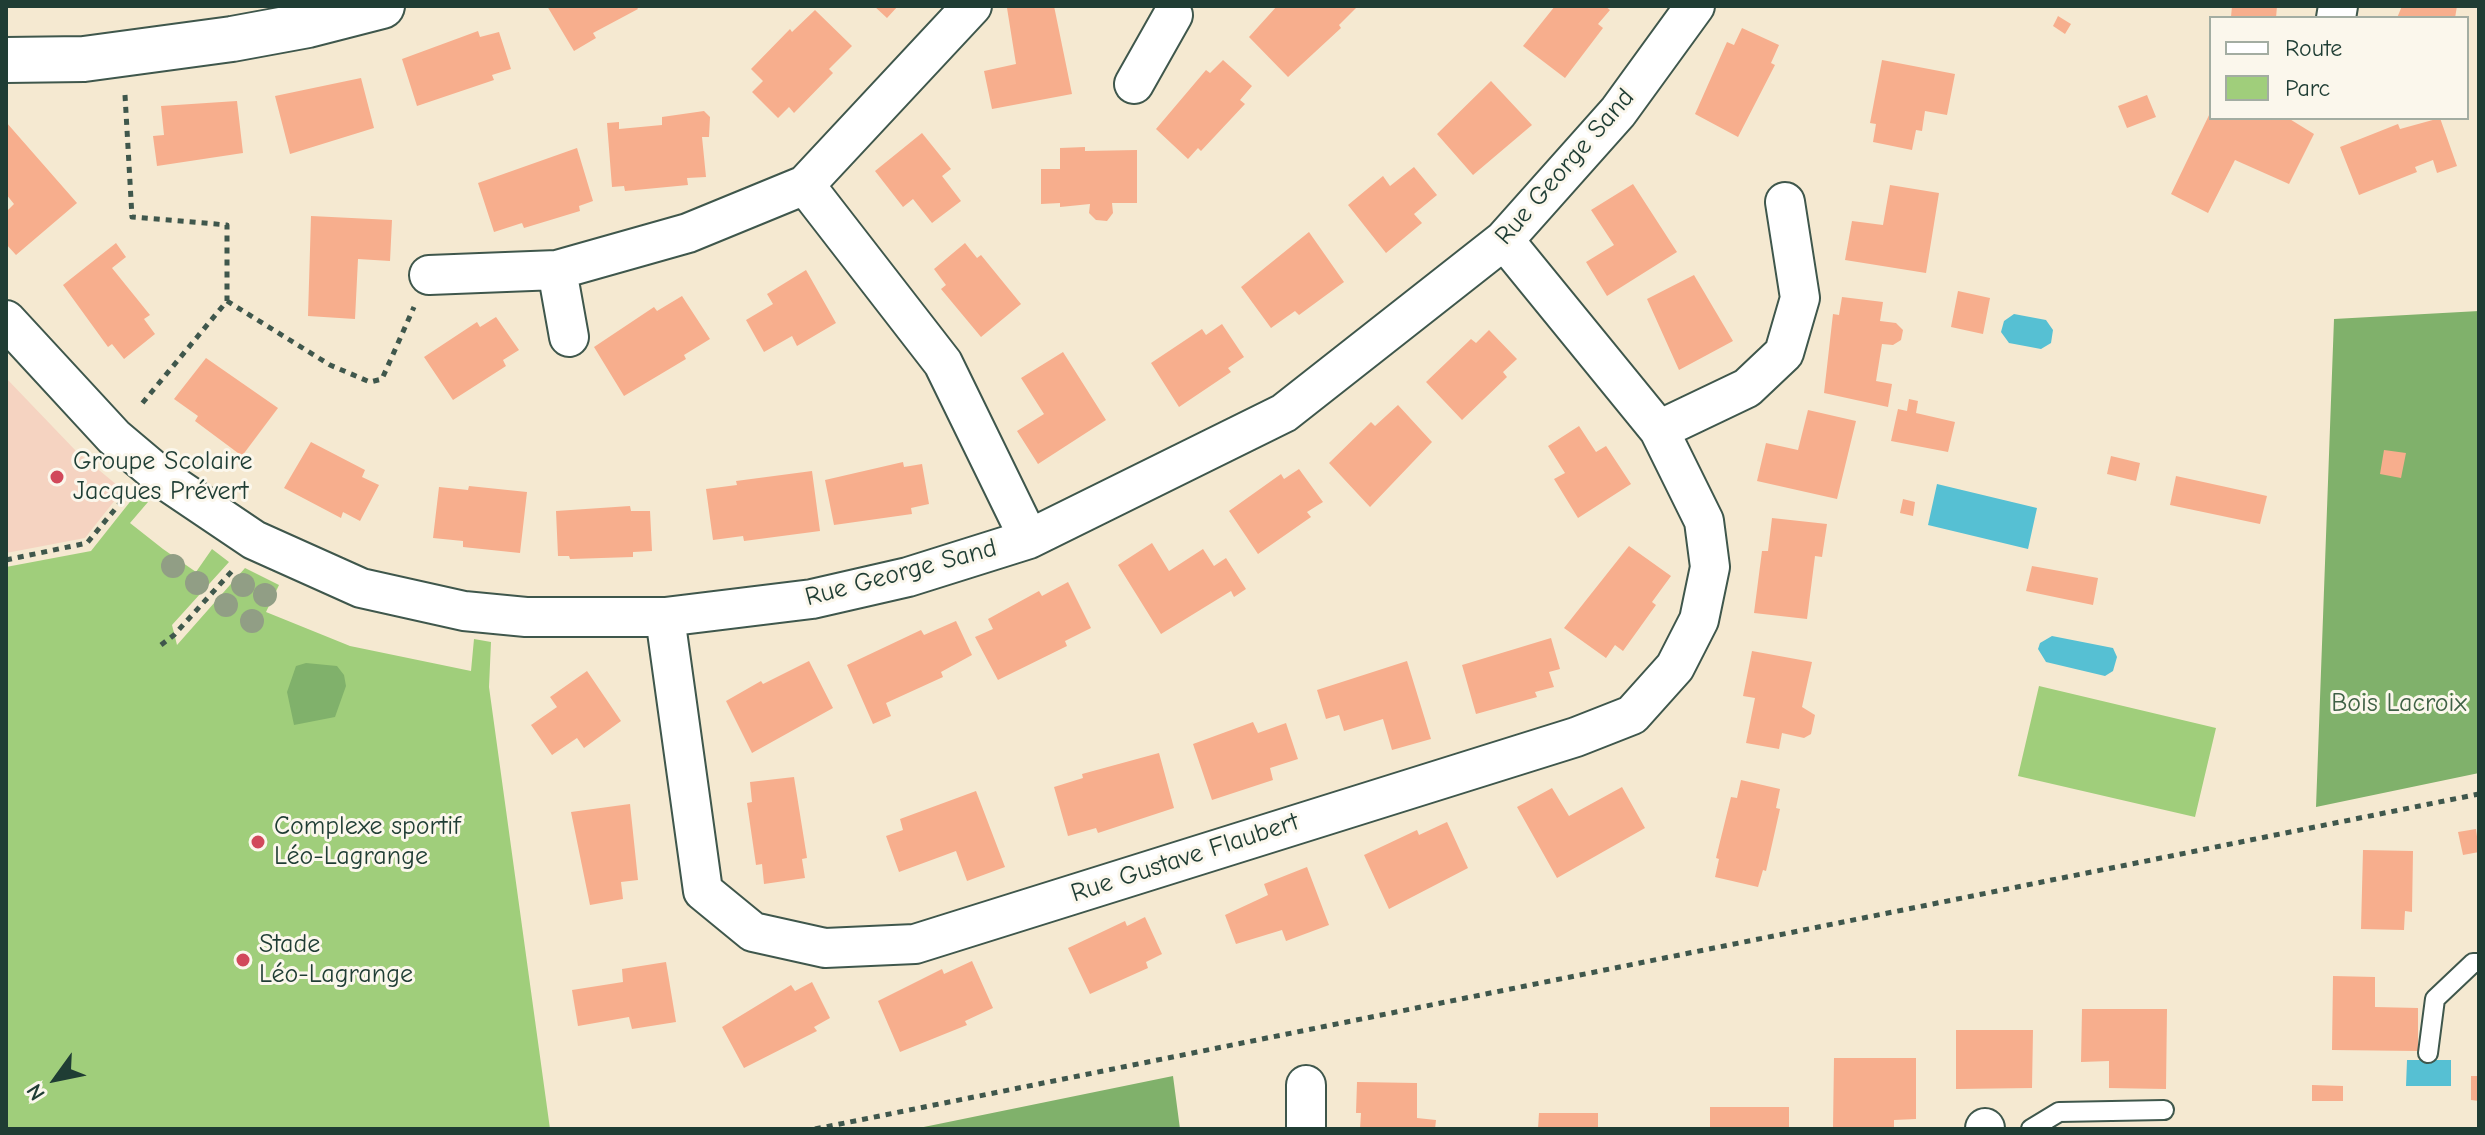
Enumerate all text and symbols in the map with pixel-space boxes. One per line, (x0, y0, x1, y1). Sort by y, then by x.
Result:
legend (2209, 16, 2469, 120)
text: Route (2285, 34, 2342, 62)
text: Parc (2285, 74, 2330, 102)
street label: Rue George Sand (1489, 82, 1641, 252)
place label: Groupe Scolaire Jacques Prévert (73, 446, 253, 508)
marker: Groupe Scolaire Jacques Prévert (48, 468, 66, 486)
street label: Rue George Sand (802, 532, 1000, 614)
park label: Bois Lacroix (2331, 688, 2467, 720)
street label: Rue Gustave Flaubert (1067, 806, 1303, 910)
place label: Complexe sportif Léo-Lagrange (274, 811, 460, 872)
marker: Complexe sportif Léo-Lagrange (249, 833, 267, 851)
place label: Stade Léo-Lagrange (259, 929, 413, 990)
marker: Stade Léo-Lagrange (234, 951, 252, 969)
north arrow (16, 1039, 96, 1119)
text: N (21, 1079, 51, 1105)

